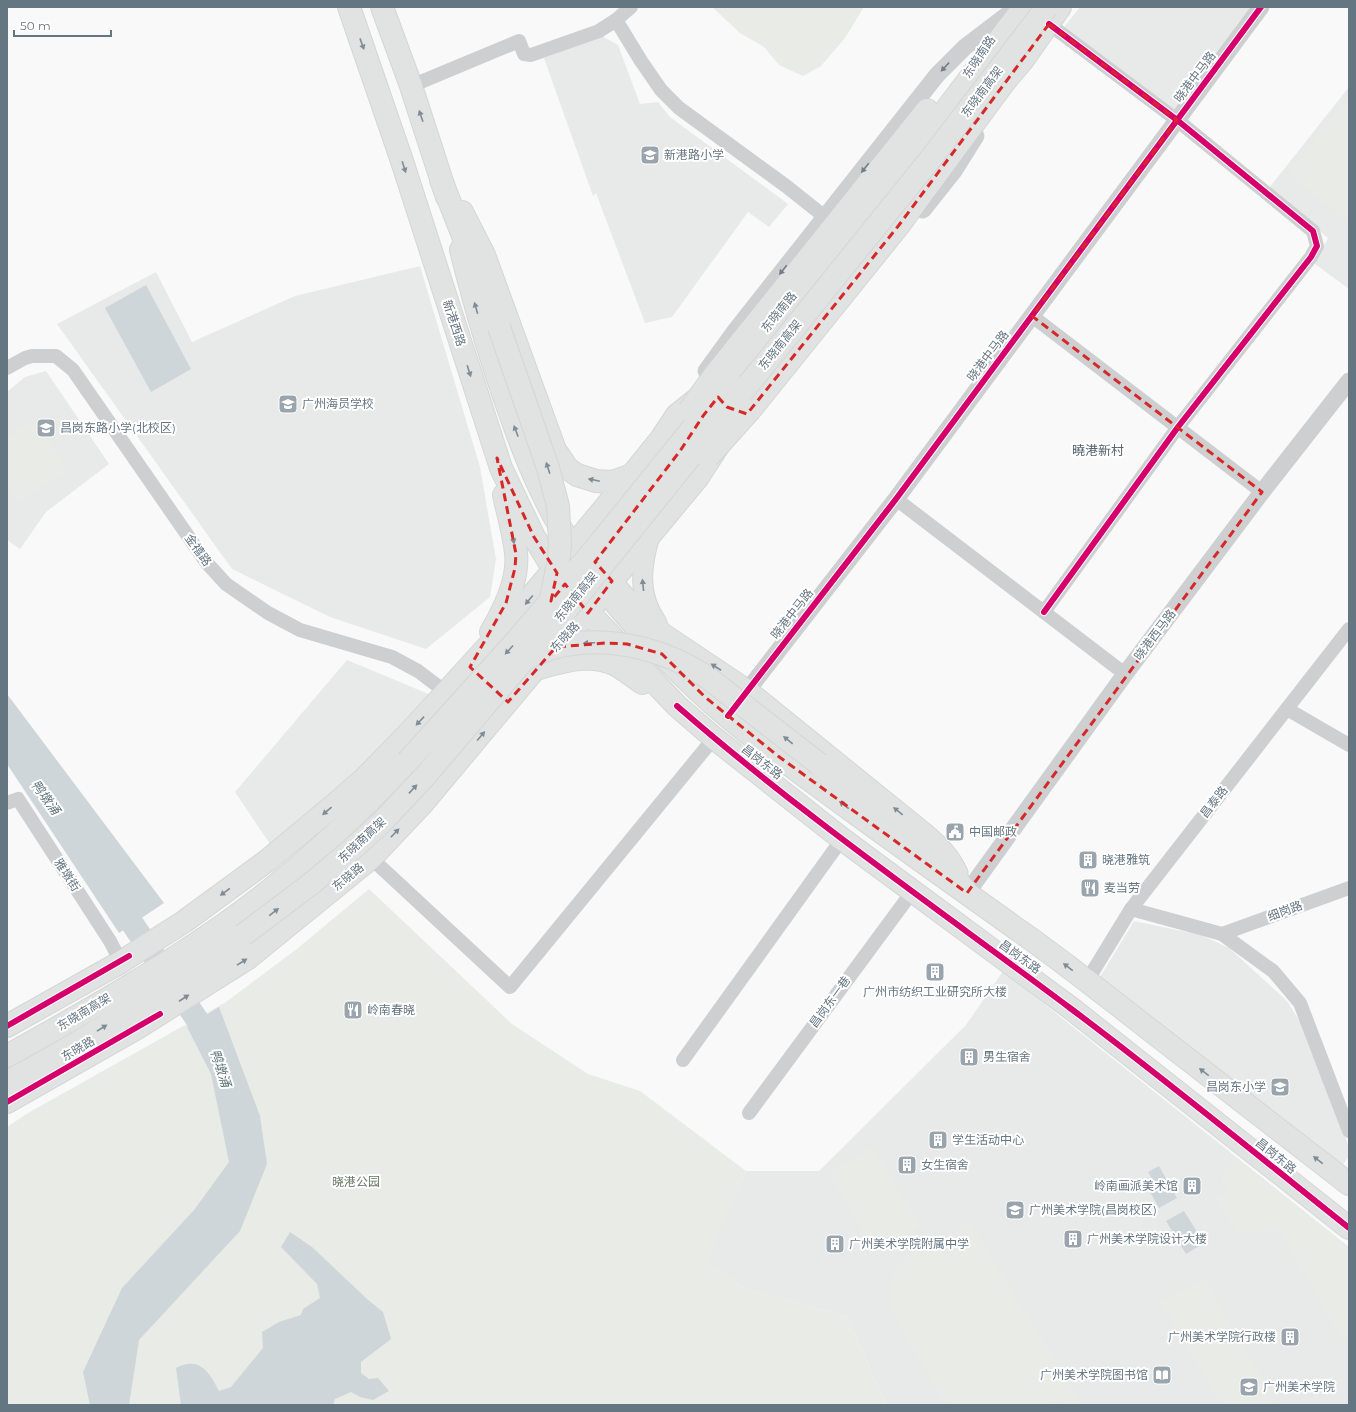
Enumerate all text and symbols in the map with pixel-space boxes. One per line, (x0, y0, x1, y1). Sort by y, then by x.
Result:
scale bar (14, 12, 111, 38)
text: 50 m (20, 18, 51, 33)
street label: 东晓南路 (959, 33, 998, 81)
one-way arrow (359, 38, 365, 50)
street label: 晓港中马路 (1171, 48, 1219, 105)
one-way arrow (941, 61, 950, 72)
street label: 东晓南高架 (958, 63, 1006, 120)
one-way arrow (418, 110, 424, 122)
school or university icon: 新港路小学 (639, 144, 661, 166)
place label: 新港路小学 (664, 147, 724, 162)
one-way arrow (401, 161, 407, 173)
one-way arrow (860, 163, 869, 174)
one-way arrow (779, 264, 787, 275)
street label: 东晓南路 (758, 288, 800, 335)
street label: 新港西路 (440, 298, 469, 348)
one-way arrow (473, 302, 479, 314)
street label: 东晓南高架 (755, 317, 804, 373)
street label: 晓港中马路 (964, 327, 1012, 384)
one-way arrow (466, 365, 472, 377)
school or university icon: 广州海员学校 (277, 393, 299, 415)
place label: 广州海员学校 (302, 396, 374, 411)
school or university icon: 昌岗东路小学(北校区) (35, 417, 57, 439)
place label: 昌岗东路小学(北校区) (60, 420, 176, 435)
one-way arrow (513, 425, 519, 437)
district label: 曉港新村 (1072, 442, 1124, 458)
one-way arrow (544, 462, 550, 474)
one-way arrow (588, 476, 601, 482)
street label: 金禧路 (182, 531, 215, 569)
one-way arrow (510, 531, 516, 544)
street label: 东晓南高架 (551, 569, 600, 625)
one-way arrow (640, 579, 646, 591)
street label: 晓港中马路 (767, 585, 816, 642)
one-way arrow (525, 595, 534, 606)
street label: 晓港西马路 (1131, 606, 1179, 663)
street label: 东晓路 (547, 618, 582, 655)
one-way arrow (582, 640, 595, 646)
one-way arrow (504, 645, 513, 655)
one-way arrow (710, 664, 722, 671)
one-way arrow (416, 716, 425, 726)
one-way arrow (476, 730, 485, 741)
one-way arrow (783, 736, 794, 744)
street label: 昌岗东路 (739, 741, 786, 782)
water label: 鸭墩涌 (28, 777, 65, 819)
street label: 昌泰路 (1197, 783, 1231, 820)
one-way arrow (408, 784, 418, 794)
one-way arrow (839, 801, 849, 809)
one-way arrow (893, 806, 904, 815)
one-way arrow (321, 807, 332, 816)
street label: 东晓南高架 (335, 814, 389, 866)
public building icon: 中国邮政 (944, 821, 966, 843)
place label: 中国邮政 (969, 824, 1017, 839)
one-way arrow (390, 828, 400, 838)
building icon: 晓港雅筑 (1077, 849, 1099, 871)
place label: 晓港雅筑 (1102, 852, 1150, 867)
street label: 雅墩街 (51, 856, 84, 894)
street label: 东晓路 (329, 859, 366, 894)
restaurant icon: 麦当劳 (1079, 877, 1101, 899)
place label: 麦当劳 (1104, 880, 1140, 895)
one-way arrow (220, 888, 230, 896)
street label: 细岗路 (1265, 897, 1304, 924)
one-way arrow (269, 908, 280, 916)
street label: 昌岗东路 (996, 936, 1044, 977)
one-way arrow (236, 958, 248, 965)
building icon: 广州市纺织工业研究所大楼 (924, 961, 946, 983)
one-way arrow (1063, 963, 1074, 971)
street label: 昌岗东一巷 (806, 973, 853, 1030)
place label: 广州市纺织工业研究所大楼 (863, 984, 1007, 999)
street label: 东晓南高架 (54, 990, 113, 1033)
one-way arrow (179, 994, 189, 1002)
restaurant icon: 岭南春晓 (342, 999, 364, 1021)
place label: 岭南春晓 (367, 1002, 415, 1017)
one-way arrow (96, 1024, 108, 1031)
street label: 东晓路 (58, 1033, 97, 1064)
building icon: 男生宿舍 (958, 1046, 980, 1068)
water label: 鸭墩涌 (207, 1047, 235, 1091)
place label: 男生宿舍 (983, 1049, 1031, 1064)
one-way arrow (1199, 1068, 1210, 1076)
school or university icon: 昌岗东小学 (1269, 1076, 1291, 1098)
place label: 昌岗东小学 (1206, 1079, 1266, 1094)
building icon: 学生活动中心 (927, 1129, 949, 1151)
place label: 学生活动中心 (952, 1132, 1024, 1147)
street label: 昌岗东路 (1253, 1135, 1300, 1177)
building icon: 女生宿舍 (896, 1154, 918, 1176)
one-way arrow (1313, 1156, 1324, 1164)
place label: 女生宿舍 (921, 1157, 969, 1172)
park label: 晓港公园 (332, 1174, 380, 1189)
building icon: 岭南画派美术馆 (1181, 1175, 1203, 1197)
place label: 岭南画派美术馆 (1094, 1178, 1178, 1193)
school or university icon: 广州美术学院(昌岗校区) (1004, 1199, 1026, 1221)
place label: 广州美术学院(昌岗校区) (1029, 1202, 1157, 1217)
building icon: 广州美术学院设计大楼 (1062, 1228, 1084, 1250)
place label: 广州美术学院设计大楼 (1087, 1231, 1207, 1246)
building icon: 广州美术学院附属中学 (824, 1233, 846, 1255)
place label: 广州美术学院附属中学 (849, 1236, 969, 1251)
building icon: 广州美术学院行政楼 (1279, 1326, 1301, 1348)
place label: 广州美术学院行政楼 (1168, 1329, 1276, 1344)
library icon: 广州美术学院图书馆 (1151, 1364, 1173, 1386)
place label: 广州美术学院图书馆 (1040, 1367, 1148, 1382)
school or university icon: 广州美术学院 (1238, 1376, 1260, 1398)
place label: 广州美术学院 (1263, 1379, 1335, 1394)

